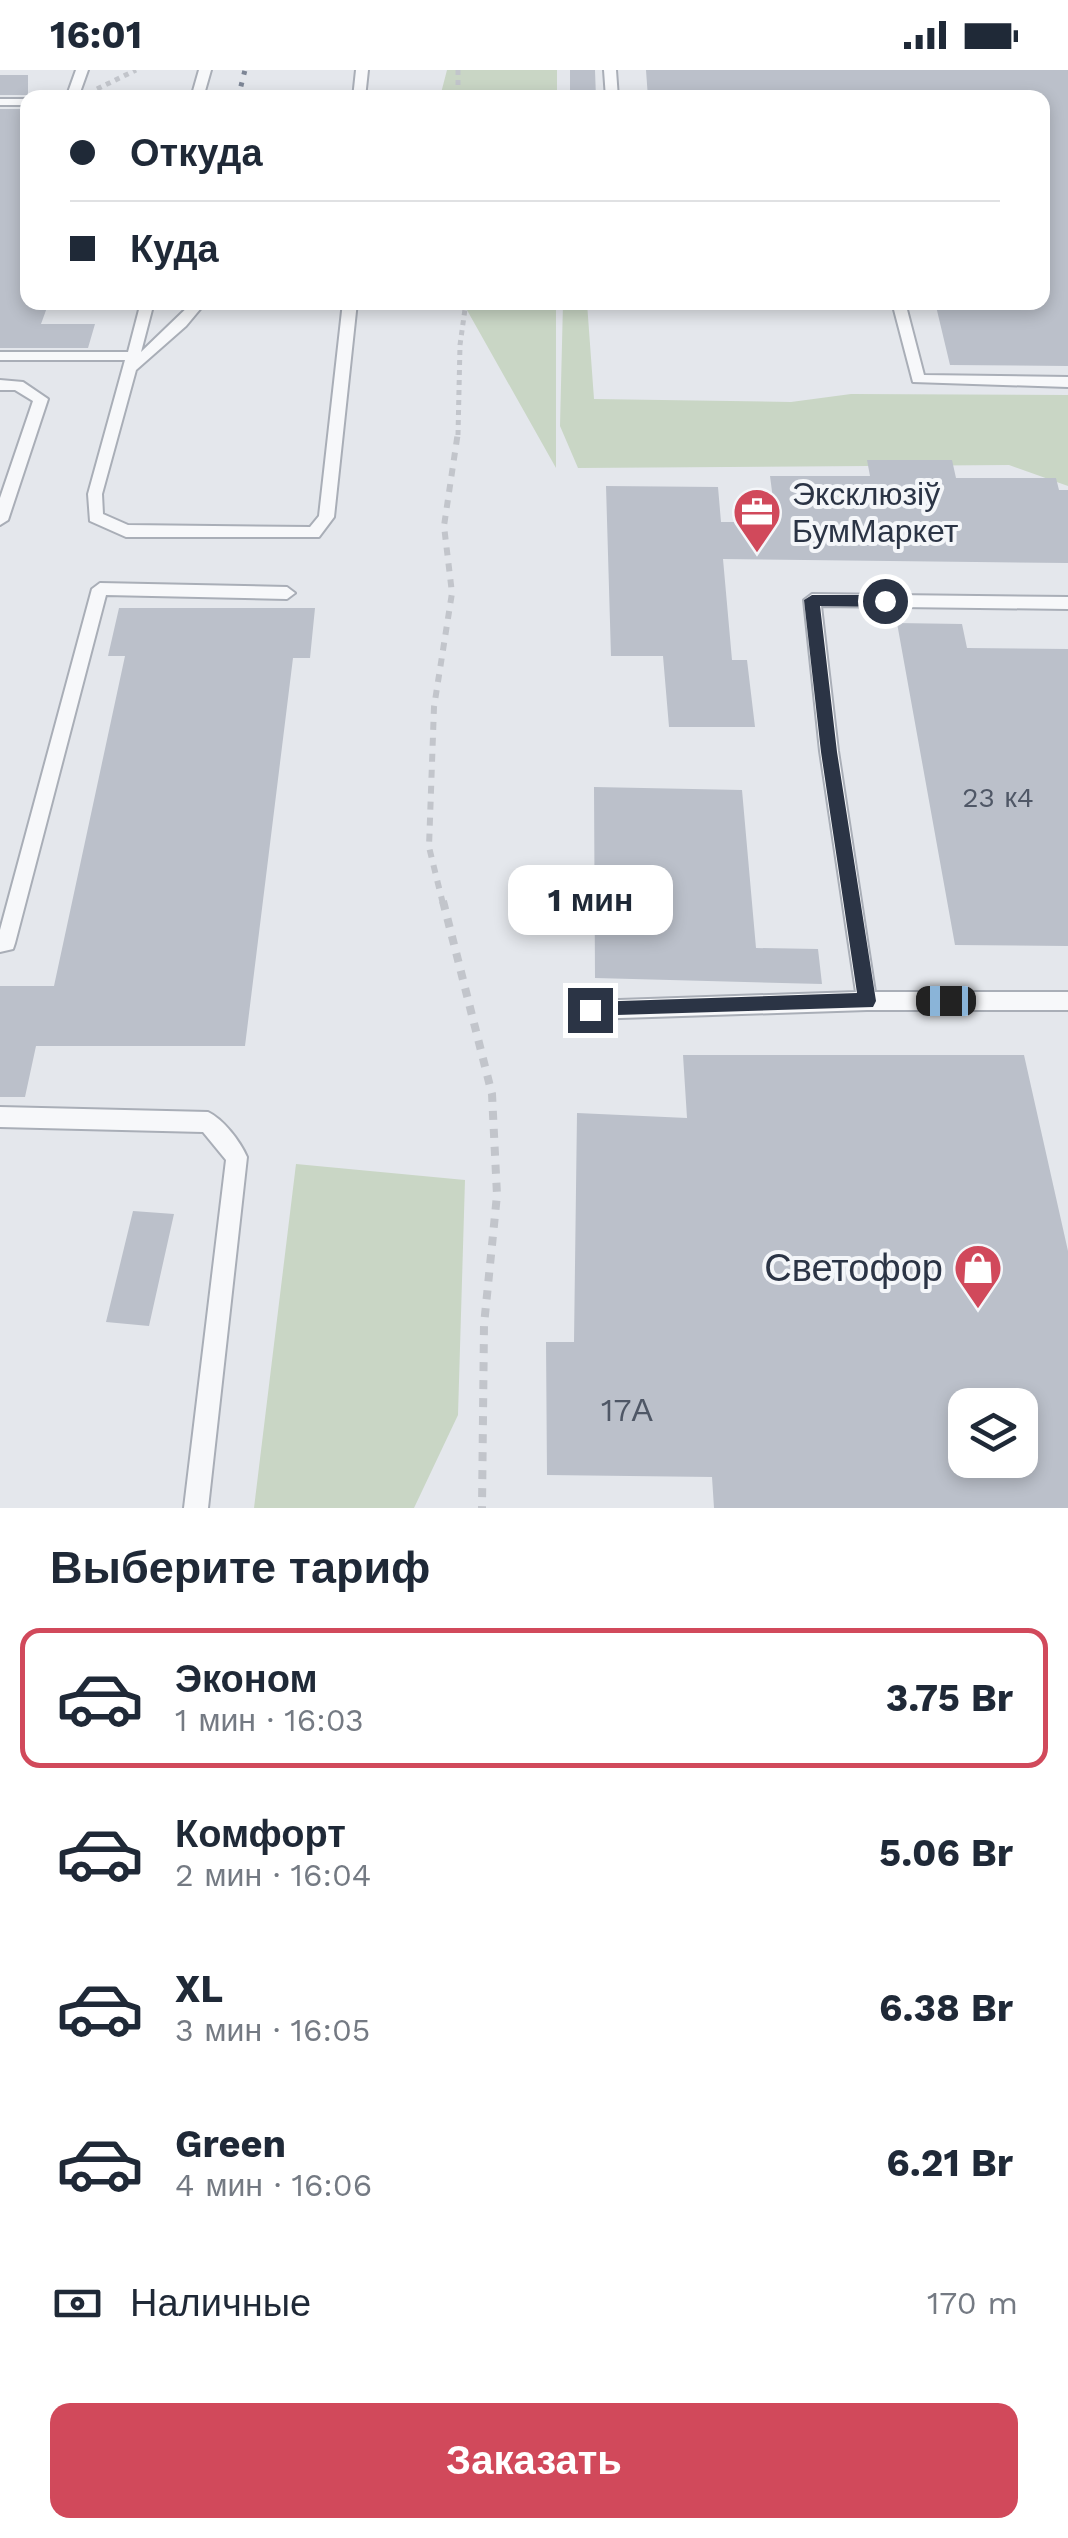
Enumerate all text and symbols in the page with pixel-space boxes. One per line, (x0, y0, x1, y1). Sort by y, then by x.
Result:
text: 16:01 (50, 13, 142, 57)
text: Откуда (130, 131, 263, 175)
text: Куда (130, 227, 219, 271)
place label: Эксклюзіў БумМаркет (792, 475, 959, 550)
office icon: Эксклюзіў БумМаркет (731, 486, 783, 554)
route start (863, 579, 908, 624)
house number: 23 к4 (962, 781, 1034, 814)
callout: 1 мин (508, 865, 672, 935)
text: 1 мин (548, 881, 633, 919)
car (916, 986, 976, 1016)
route end (568, 988, 613, 1033)
shop icon: Светофор (952, 1242, 1004, 1310)
place label: Светофор (764, 1246, 943, 1290)
map controls (948, 1388, 1038, 1478)
button: layers (948, 1388, 1038, 1478)
house number: 17А (601, 1391, 654, 1429)
text: Выберите тариф (50, 1541, 430, 1594)
icon: car (55, 1653, 145, 1743)
text: Эконом (175, 1657, 318, 1701)
text: 3.75 Br (886, 1676, 1013, 1720)
text: 1 мин · 16:03 (175, 1701, 364, 1739)
icon: car (55, 1808, 145, 1898)
text: Комфорт (175, 1812, 346, 1856)
text: 5.06 Br (879, 1831, 1013, 1875)
text: 2 мин · 16:04 (175, 1856, 371, 1894)
icon: car (55, 1963, 145, 2053)
text: XL (175, 1967, 223, 2011)
text: 6.38 Br (879, 1986, 1013, 2030)
text: 3 мин · 16:05 (175, 2011, 370, 2049)
icon: car (55, 2118, 145, 2208)
text: Green (175, 2122, 286, 2166)
text: 6.21 Br (886, 2141, 1013, 2185)
text: 4 мин · 16:06 (175, 2166, 372, 2204)
icon: cash (50, 2276, 105, 2331)
text: Наличные (130, 2281, 311, 2325)
text: 170 m (927, 2284, 1018, 2322)
button: Заказать (50, 2403, 1018, 2518)

